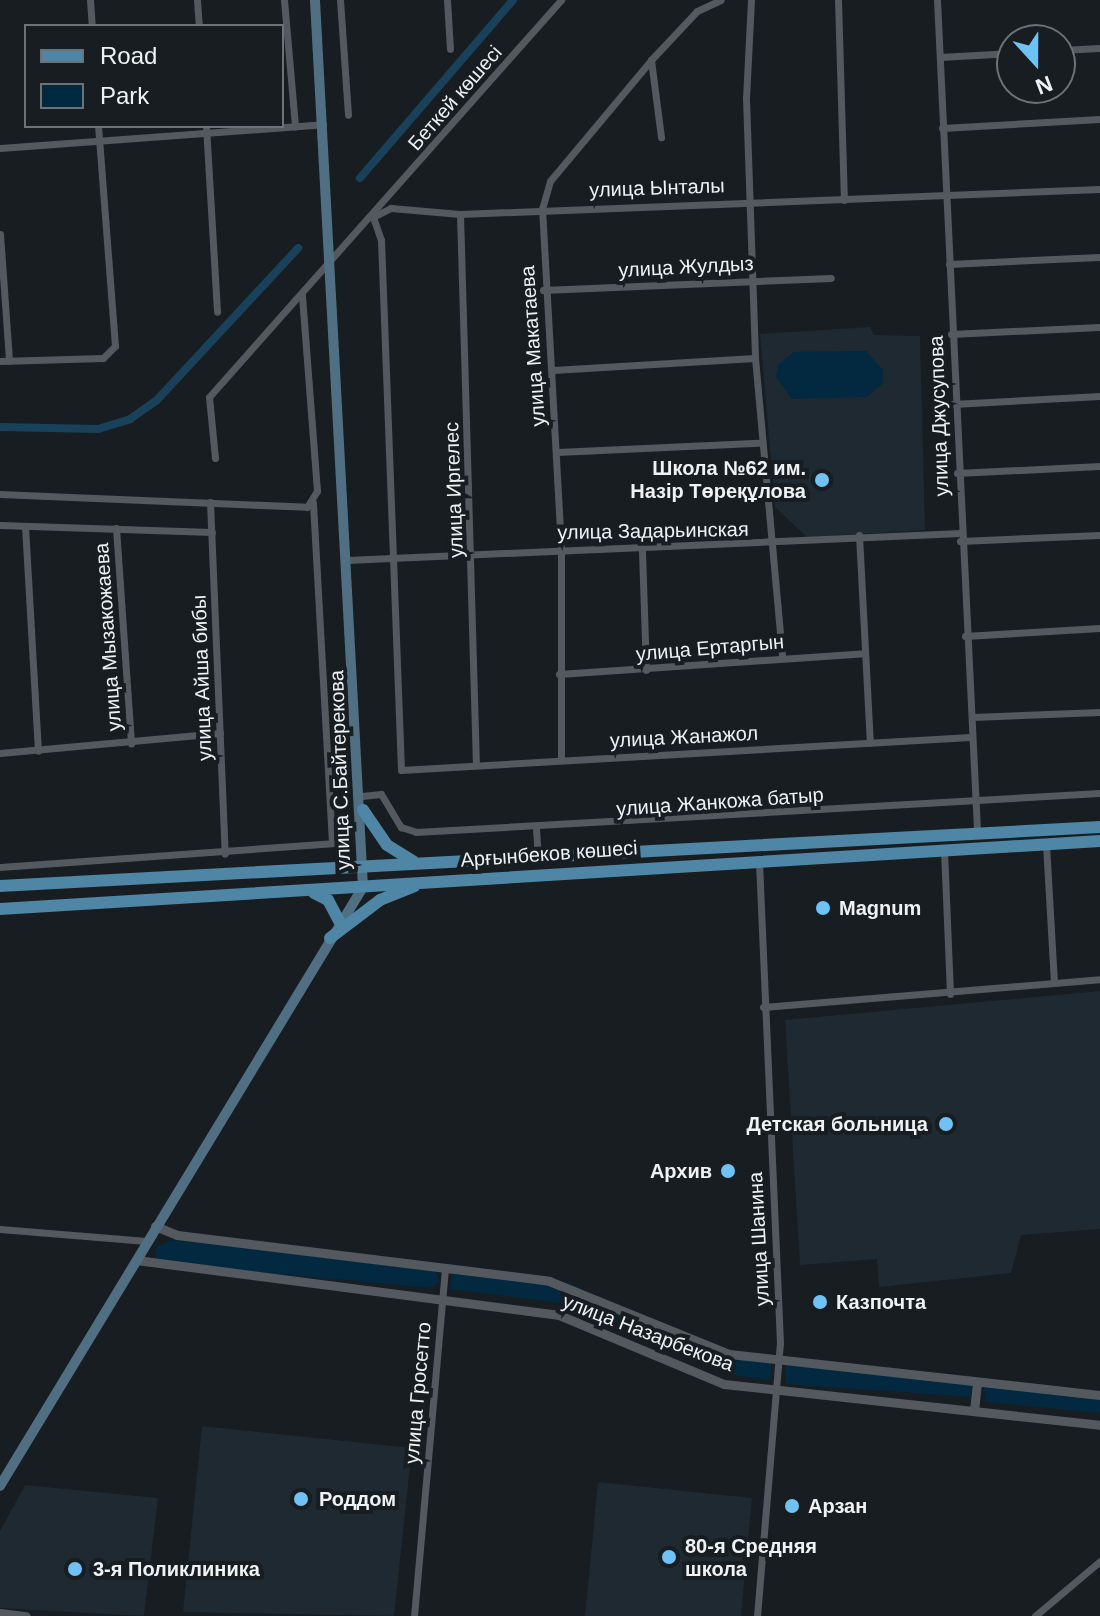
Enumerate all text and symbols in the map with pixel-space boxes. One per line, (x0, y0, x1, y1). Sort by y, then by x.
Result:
legend (24, 24, 284, 128)
north arrow (996, 24, 1076, 104)
street label: Беткей көшесі (403, 41, 507, 155)
text: Road (100, 42, 157, 69)
text: N (1032, 70, 1056, 100)
text: Park (100, 82, 149, 109)
street label: улица Ынталы (589, 174, 725, 202)
street label: улица Жулдыз (618, 251, 754, 283)
street label: улица Макатаева (515, 265, 551, 427)
street label: улица Джусупова (924, 335, 954, 497)
street label: улица Иргелес (440, 422, 468, 558)
place label: Школа №62 им. Назір Төреқұлова (630, 456, 806, 503)
marker: Школа №62 им. Назір Төреқұлова (813, 471, 831, 489)
street label: улица Задарьинская (557, 517, 749, 545)
street label: улица Мызакожаева (89, 542, 127, 732)
street label: улица Айша бибы (187, 595, 217, 761)
street label: улица Ертаргын (635, 630, 785, 666)
street label: улица С.Байтерекова (325, 670, 355, 870)
street label: улица Жанажол (609, 721, 759, 753)
street label: улица Жанкожа батыр (616, 783, 824, 821)
street label: Арғынбеков көшесі (460, 836, 638, 872)
place label: Magnum (839, 896, 921, 920)
marker: Magnum (814, 899, 832, 917)
place label: Детская больница (747, 1112, 928, 1136)
marker: Детская больница (935, 1113, 957, 1135)
place label: Архив (650, 1159, 712, 1183)
marker: Архив (719, 1162, 737, 1180)
street label: улица Шанина (744, 1171, 774, 1307)
street label: улица Назарбекова (559, 1289, 737, 1377)
place label: Казпочта (836, 1290, 926, 1314)
marker: Казпочта (811, 1293, 829, 1311)
street label: улица Гросетто (400, 1321, 436, 1465)
place label: Роддом (319, 1487, 396, 1511)
marker: Роддом (290, 1488, 312, 1510)
place label: Арзан (808, 1494, 867, 1518)
marker: Арзан (783, 1497, 801, 1515)
place label: 80-я Средняя школа (685, 1534, 817, 1581)
marker: 80-я Средняя школа (660, 1548, 678, 1566)
place label: 3-я Поликлиника (93, 1557, 260, 1581)
marker: 3-я Поликлиника (64, 1558, 86, 1580)

